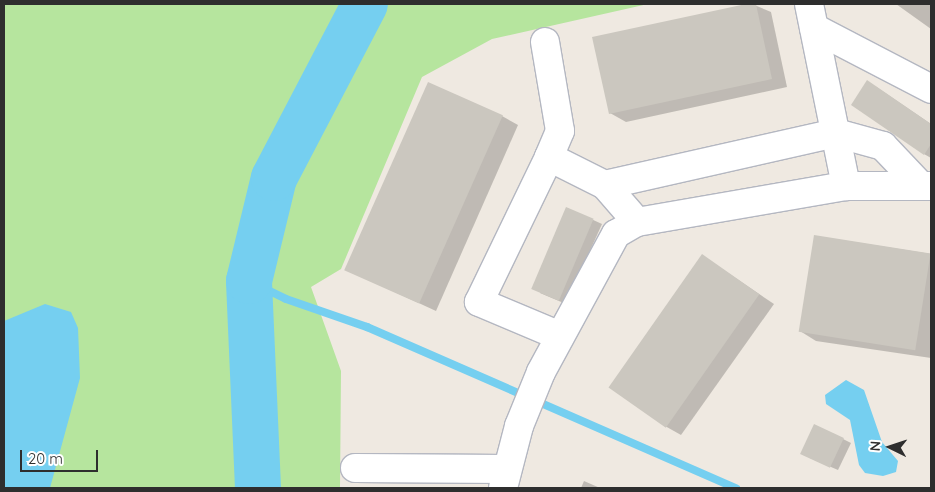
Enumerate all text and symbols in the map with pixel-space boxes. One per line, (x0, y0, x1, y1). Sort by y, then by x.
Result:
north arrow (865, 422, 915, 472)
scale bar (22, 440, 100, 472)
text: N (866, 440, 884, 452)
text: 20 m (28, 449, 63, 468)

